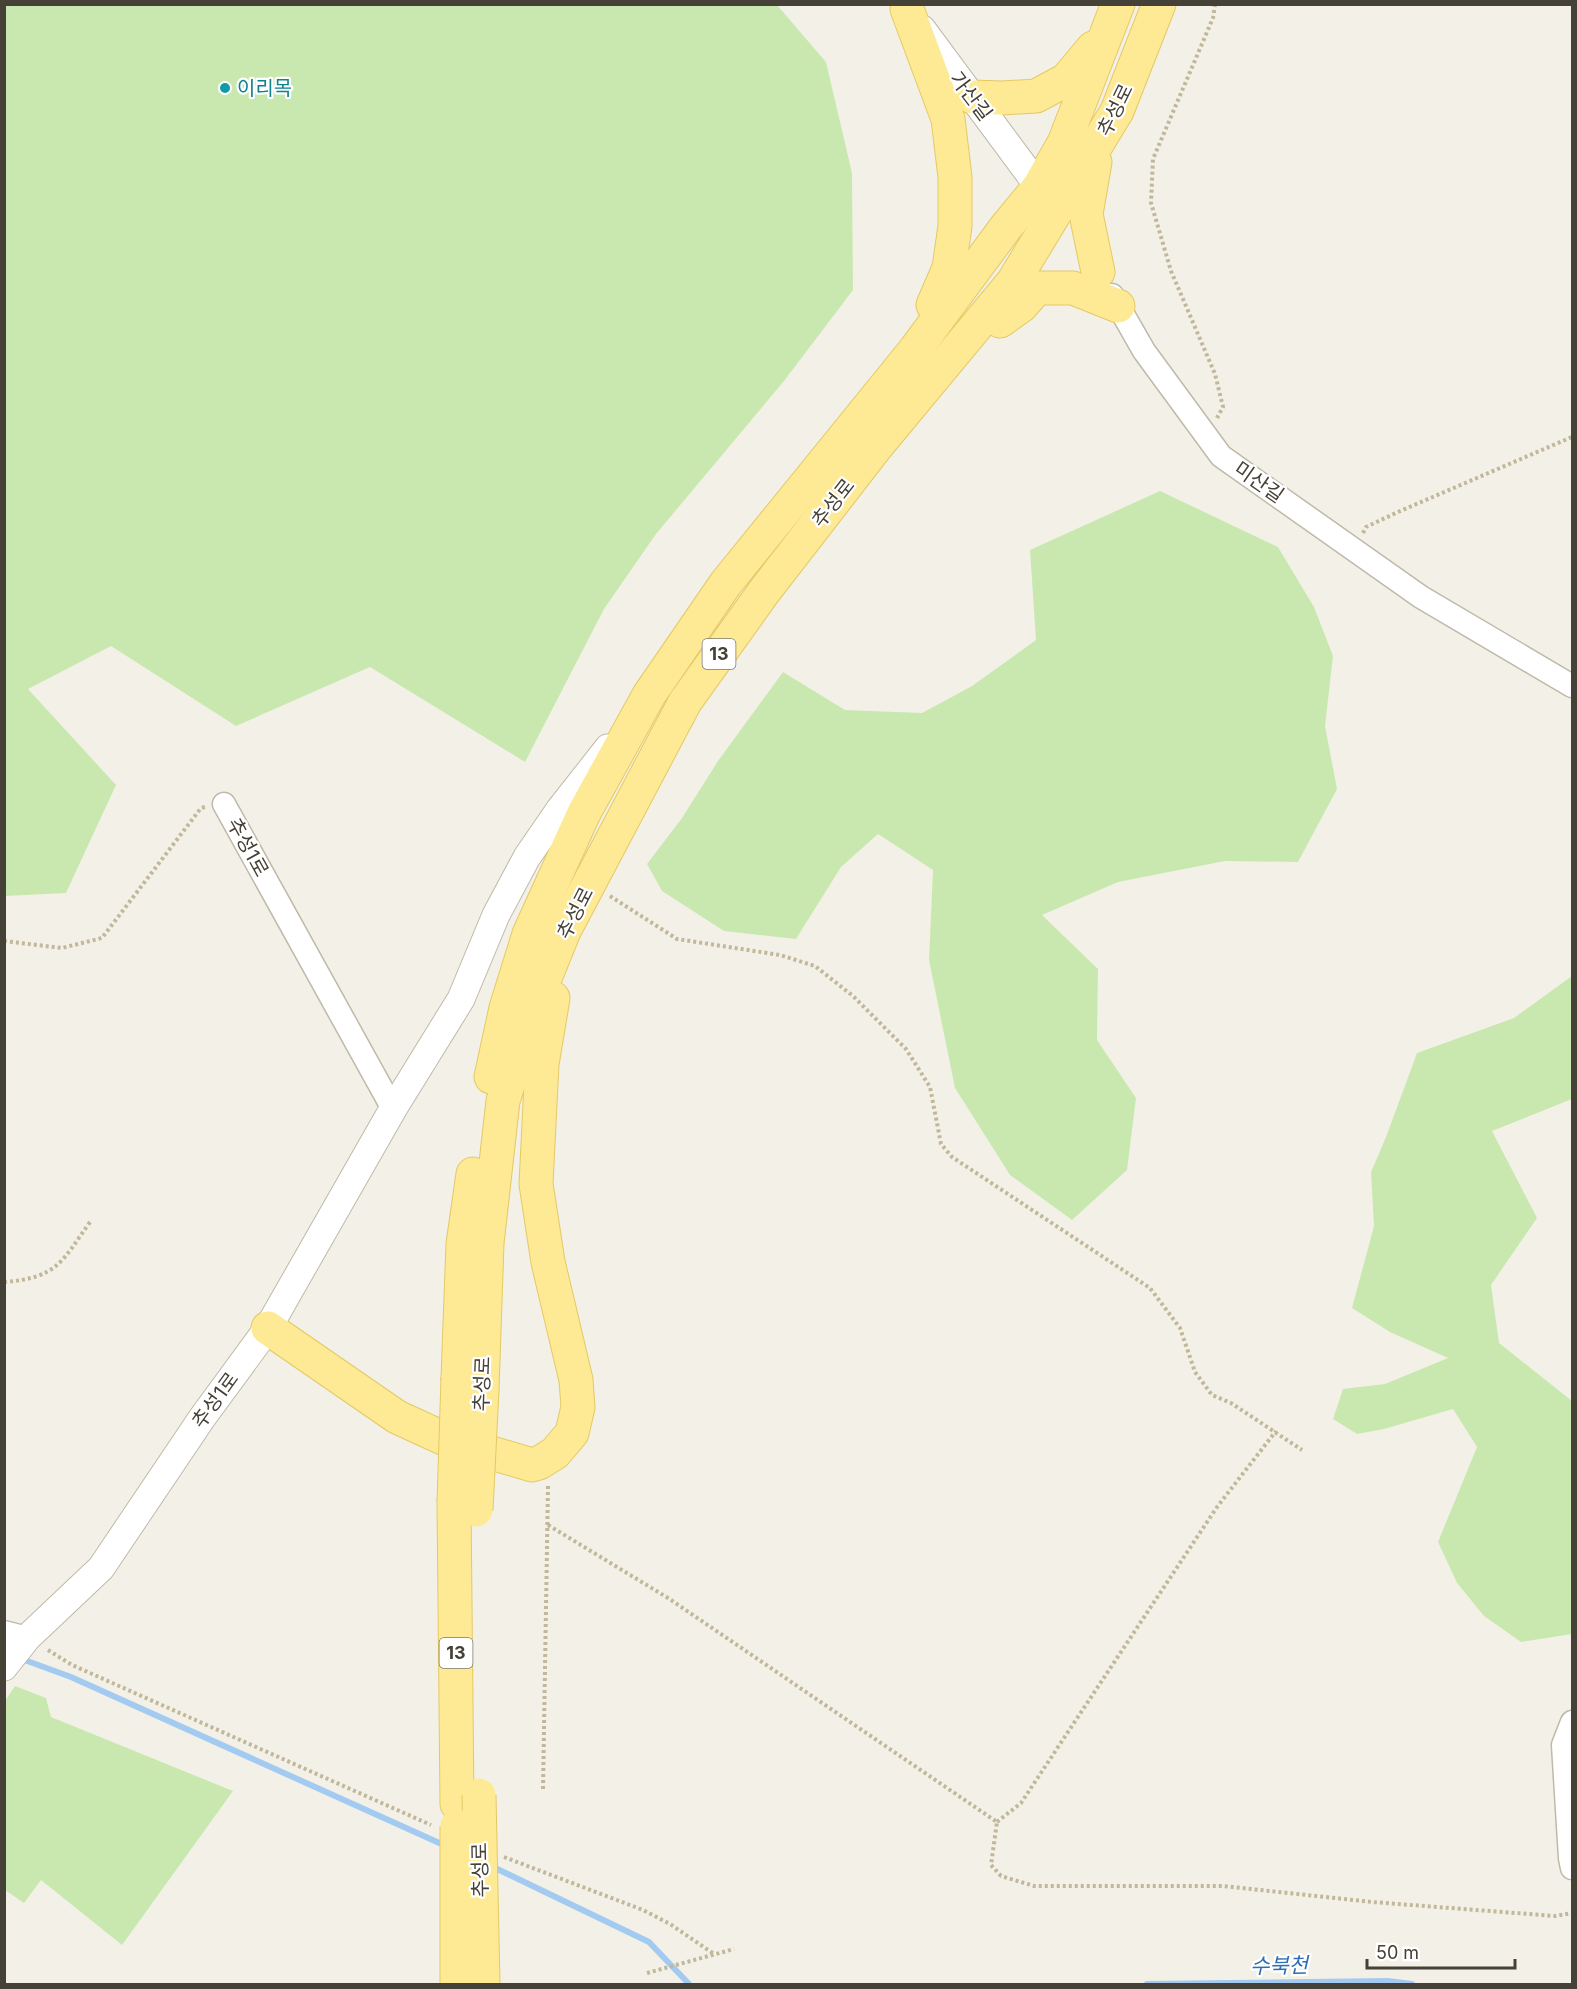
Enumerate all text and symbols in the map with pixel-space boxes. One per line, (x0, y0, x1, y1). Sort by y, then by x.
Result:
street label: 가산길 (945, 67, 997, 125)
place label: 이리목 (237, 76, 292, 100)
street label: 추성로 (1092, 80, 1138, 140)
marker: 이리목 (218, 81, 232, 95)
street label: 미산길 (1230, 456, 1288, 508)
street label: 추성로 (807, 474, 859, 532)
road number: 13 (702, 639, 736, 669)
street label: 추성1로 (222, 813, 274, 881)
street label: 추성로 (552, 883, 598, 943)
street label: 추성로 (469, 1356, 495, 1412)
street label: 추성1로 (187, 1367, 243, 1433)
road number: 13 (440, 1638, 472, 1668)
street label: 추성로 (468, 1842, 492, 1898)
scale bar (1367, 1932, 1516, 1970)
text: 50 m (1376, 1942, 1419, 1963)
water label: 수북천 (1250, 1952, 1311, 1979)

